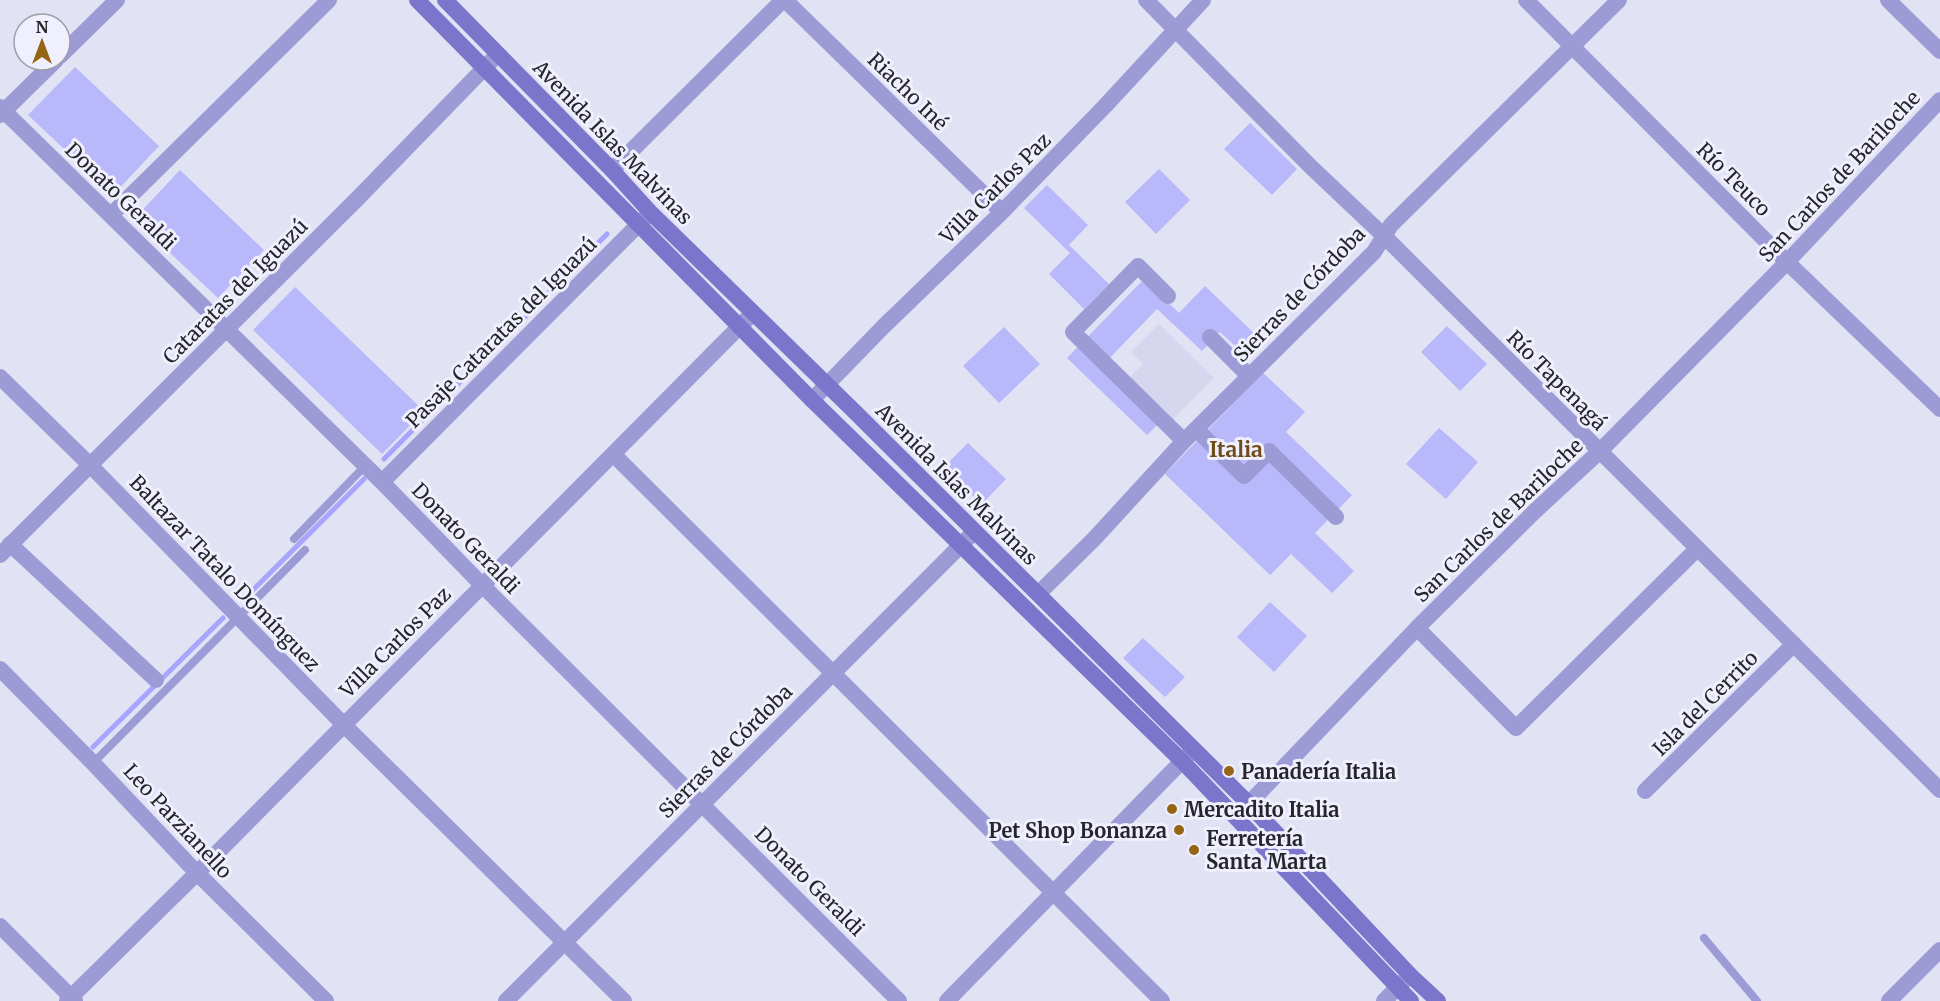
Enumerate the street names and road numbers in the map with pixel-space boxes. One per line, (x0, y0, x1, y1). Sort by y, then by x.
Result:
street label: Riacho Iné (863, 47, 953, 135)
street label: Avenida Islas Malvinas (527, 54, 698, 229)
street label: San Carlos de Bariloche (1753, 85, 1925, 267)
street label: Villa Carlos Paz (934, 127, 1056, 249)
street label: Donato Geraldi (60, 137, 182, 255)
street label: Río Teuco (1692, 137, 1776, 221)
street label: Cataratas del Iguazú (157, 213, 313, 369)
street label: Sierras de Córdoba (1228, 221, 1370, 367)
street label: Pasaje Cataratas del Iguazú (400, 231, 602, 433)
street label: Río Tapenagá (1502, 325, 1612, 435)
street label: Avenida Islas Malvinas (870, 397, 1043, 570)
street label: San Carlos de Bariloche (1408, 433, 1588, 607)
street label: Baltazar Tatalo Domínguez (125, 470, 325, 676)
street label: Donato Geraldi (407, 477, 525, 599)
street label: Villa Carlos Paz (334, 581, 456, 703)
street label: Isla del Cerrito (1647, 645, 1763, 761)
street label: Sierras de Córdoba (653, 679, 797, 823)
street label: Leo Parzianello (118, 758, 238, 884)
street label: Donato Geraldi (750, 821, 870, 941)

